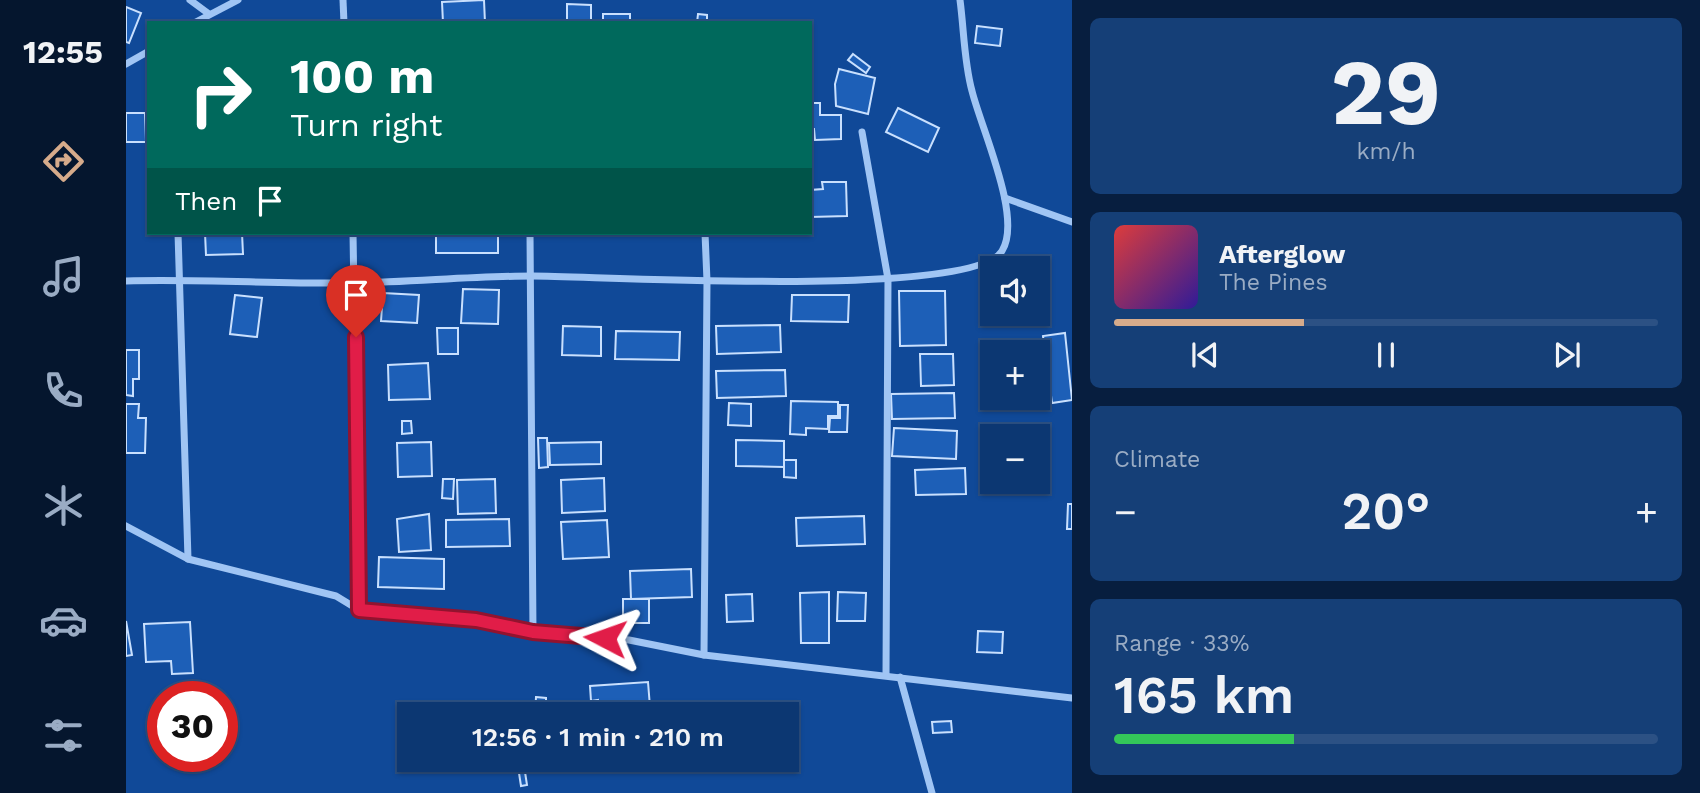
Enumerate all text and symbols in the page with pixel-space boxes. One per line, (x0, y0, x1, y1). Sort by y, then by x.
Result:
text: 12:55 (23, 33, 103, 71)
text: 29 (1331, 39, 1441, 146)
text: 100 m (290, 47, 434, 105)
icon: right (175, 49, 266, 140)
text: Turn right (290, 106, 442, 144)
icon: directions (39, 137, 88, 186)
text: km/h (1356, 138, 1416, 165)
icon: arrive (251, 182, 289, 220)
text: Then (175, 186, 237, 216)
text: Afterglow (1219, 239, 1345, 269)
icon: music (39, 252, 88, 301)
map controls (980, 256, 1050, 494)
button: sound (980, 256, 1050, 326)
pin (326, 265, 386, 337)
text: The Pines (1219, 269, 1328, 296)
icon: arrive (337, 276, 375, 314)
icon: previous (1186, 336, 1224, 374)
icon: pause (1367, 336, 1405, 374)
icon: next (1548, 336, 1586, 374)
button: + (980, 340, 1050, 410)
icon: phone (39, 366, 88, 415)
button: − (980, 424, 1050, 494)
text: Climate (1114, 446, 1200, 473)
icon: climate (39, 481, 88, 530)
text: 20° (1342, 481, 1430, 542)
text: − (1114, 490, 1137, 534)
text: + (1635, 490, 1658, 534)
icon: car (39, 596, 88, 645)
position arrow (568, 601, 642, 675)
text: Range · 33% (1114, 630, 1249, 657)
text: 165 km (1114, 665, 1294, 726)
speed limit sign: 30 (147, 681, 238, 772)
icon: filters (39, 711, 88, 760)
text: 12:56 · 1 min · 210 m (472, 722, 724, 752)

